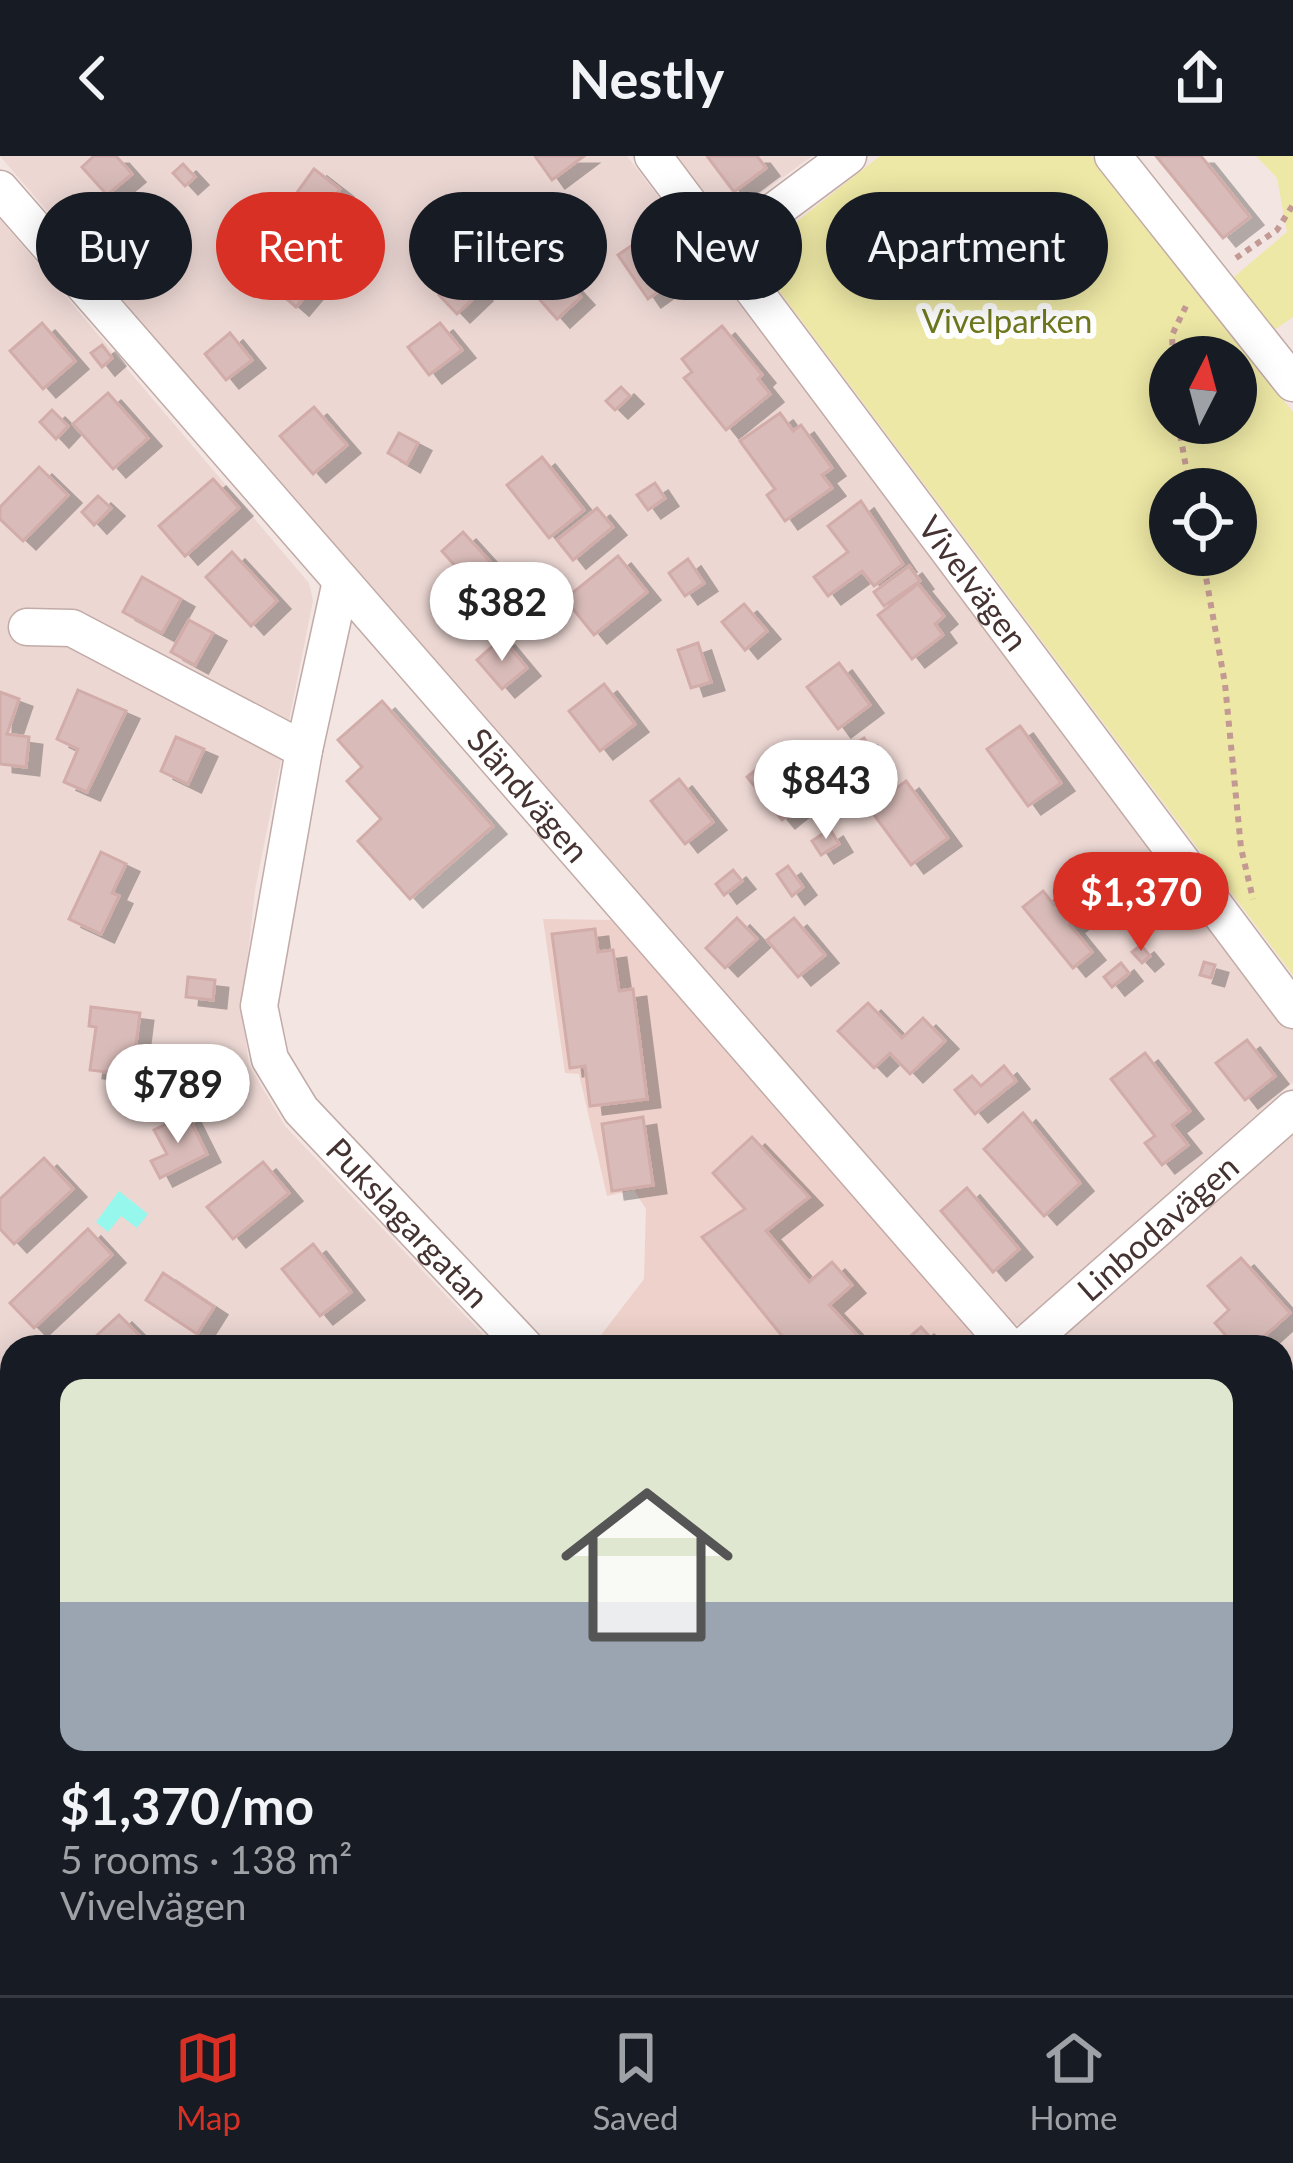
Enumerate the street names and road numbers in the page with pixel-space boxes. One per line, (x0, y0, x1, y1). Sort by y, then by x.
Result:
street label: Vivelvägen (911, 508, 1037, 658)
street label: Sländvägen (460, 719, 598, 870)
street label: Pukslagargatan (319, 1129, 498, 1315)
street label: Linbodavägen (1069, 1146, 1246, 1309)

